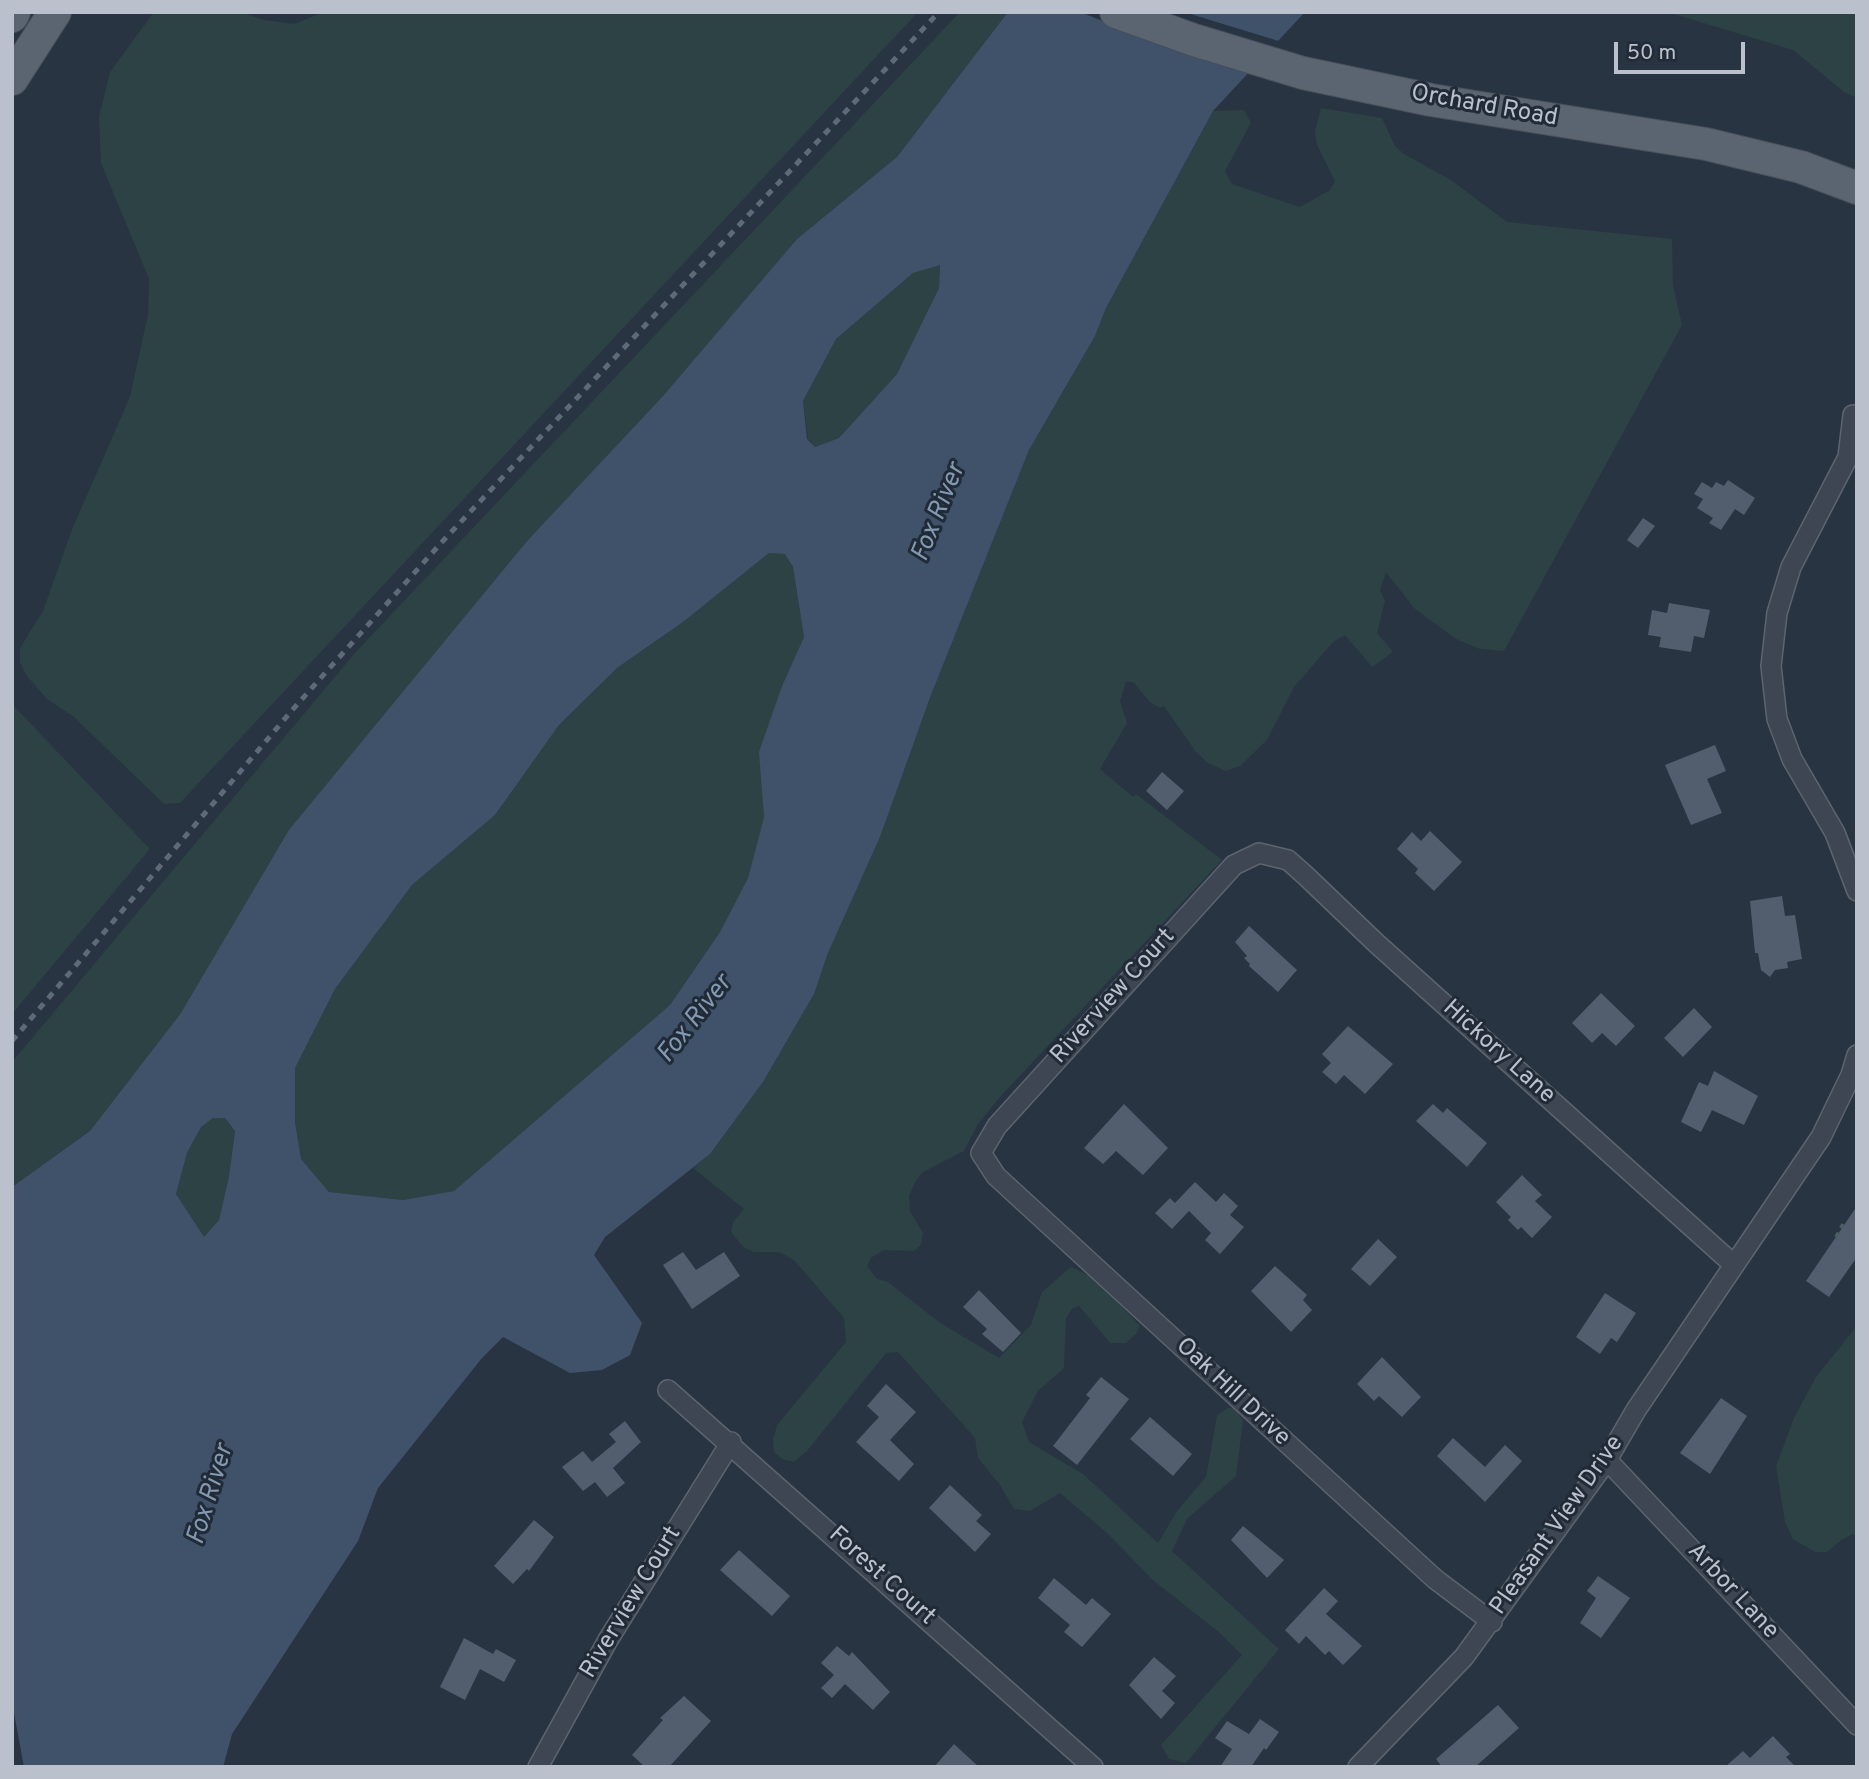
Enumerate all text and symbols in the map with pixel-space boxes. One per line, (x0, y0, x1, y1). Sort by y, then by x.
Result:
scale bar (1617, 28, 1748, 72)
text: 50 m (1627, 40, 1676, 67)
street label: Orchard Road (1408, 80, 1560, 134)
water label: Fox River (906, 459, 974, 567)
street label: Riverview Court (1046, 923, 1182, 1071)
water label: Fox River (652, 970, 740, 1070)
street label: Hickory Lane (1436, 995, 1560, 1111)
street label: Oak Hill Drive (1169, 1333, 1295, 1453)
street label: Pleasant View Drive (1485, 1431, 1631, 1621)
water label: Fox River (182, 1441, 242, 1549)
street label: Riverview Court (575, 1522, 689, 1684)
street label: Forest Court (822, 1522, 940, 1632)
street label: Arbor Lane (1680, 1538, 1784, 1646)

